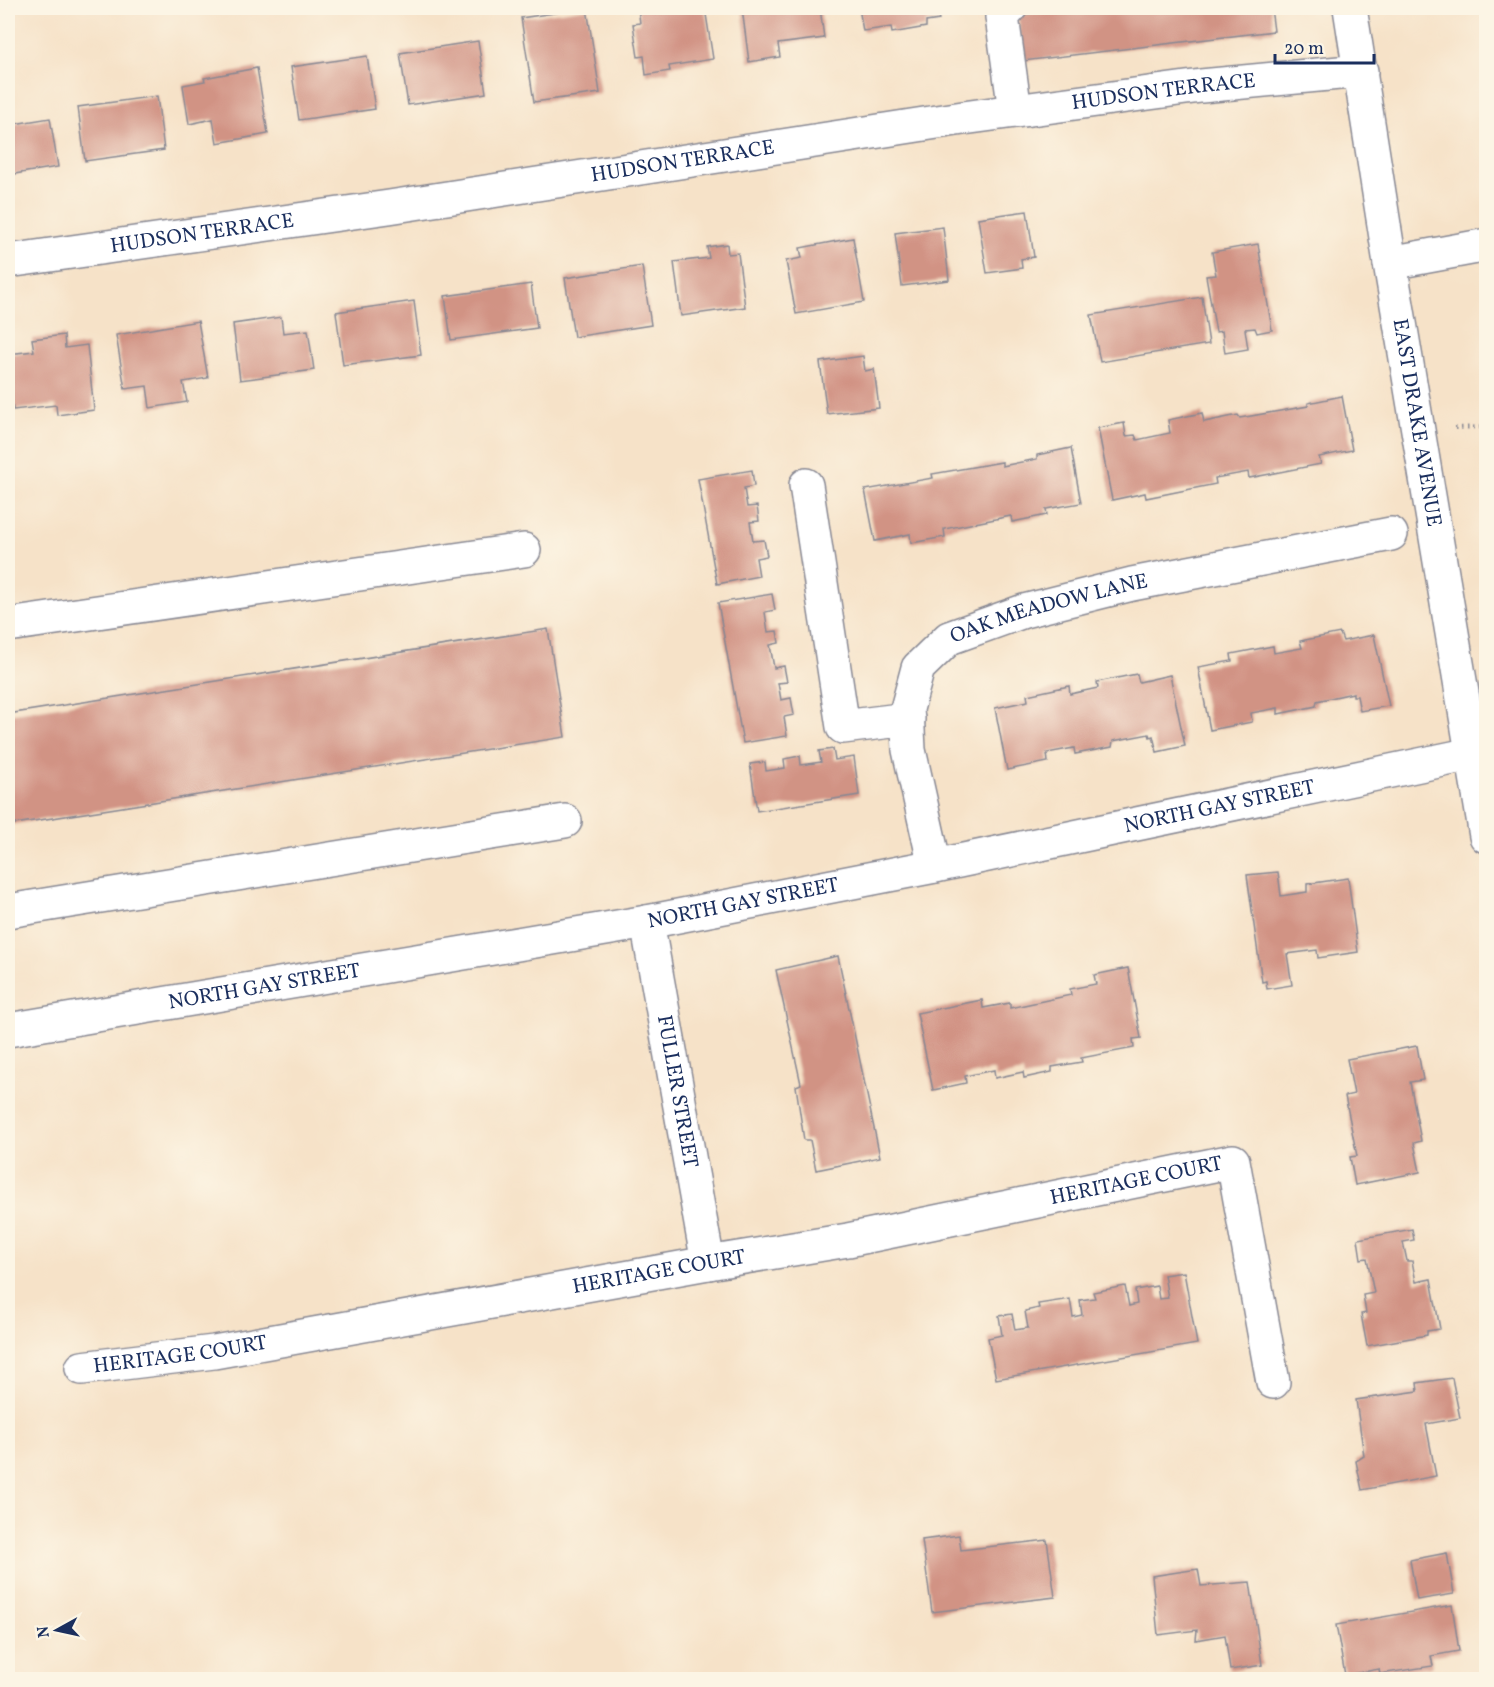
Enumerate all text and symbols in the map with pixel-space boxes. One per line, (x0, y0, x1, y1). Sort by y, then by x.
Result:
scale bar (1275, 27, 1374, 65)
text: 20 m (1284, 37, 1324, 62)
street label: HUDSON TERRACE (1070, 66, 1257, 118)
street label: HUDSON TERRACE (589, 133, 776, 190)
street label: HUDSON TERRACE (108, 206, 296, 261)
street label: EAST DRAKE AVENUE (1385, 316, 1448, 529)
street label: OAK MEADOW LANE (946, 567, 1150, 651)
street label: NORTH GAY STREET (1121, 773, 1317, 841)
street label: NORTH GAY STREET (645, 871, 841, 936)
street label: NORTH GAY STREET (166, 956, 363, 1017)
street label: FULLER STREET (649, 1013, 705, 1170)
street label: HERITAGE COURT (1047, 1149, 1225, 1213)
street label: HERITAGE COURT (570, 1243, 748, 1302)
street label: HERITAGE COURT (92, 1328, 269, 1381)
north arrow (27, 1600, 87, 1660)
text: N (32, 1624, 56, 1639)

